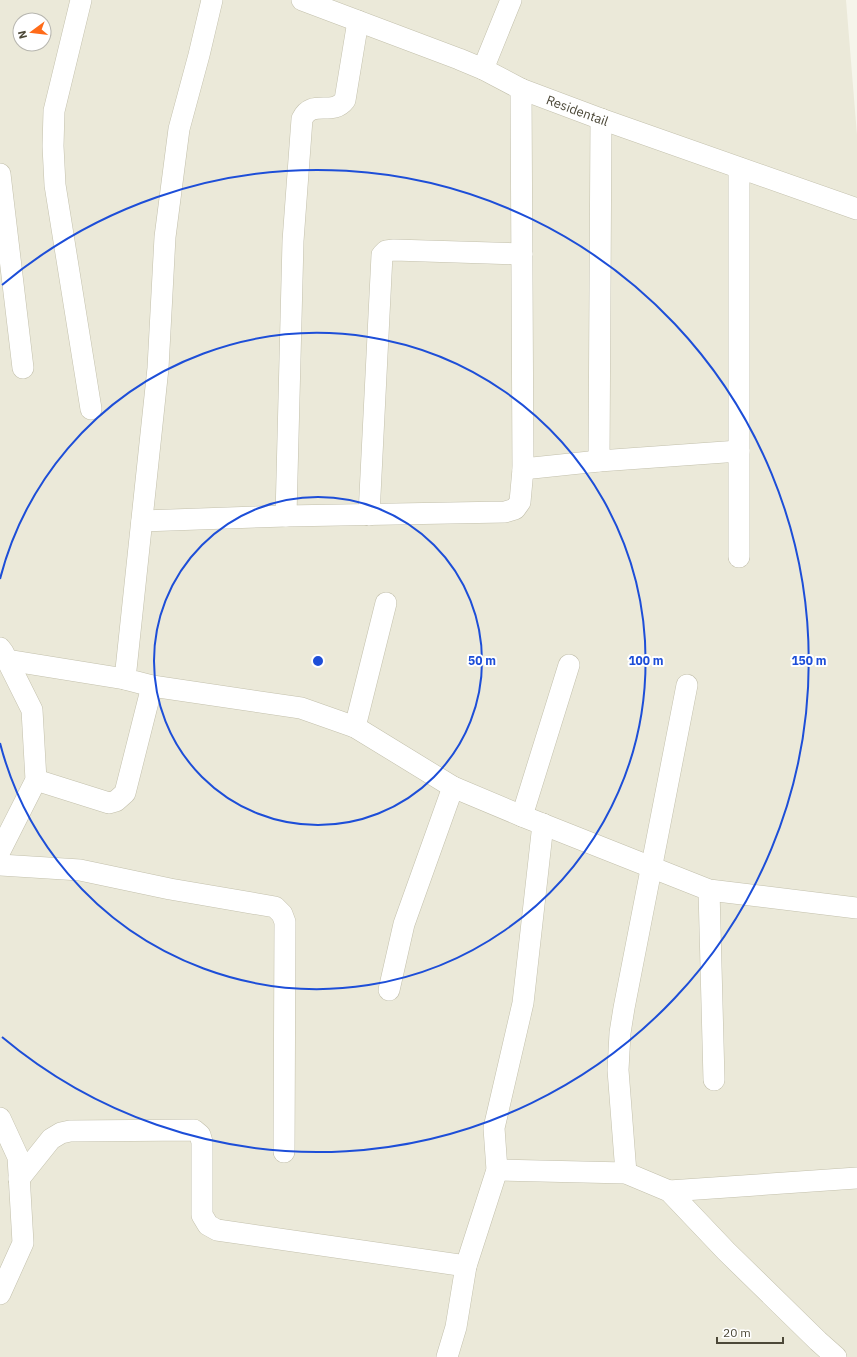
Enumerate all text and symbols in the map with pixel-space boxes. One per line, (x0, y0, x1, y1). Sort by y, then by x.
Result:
north arrow (12, 12, 52, 52)
text: N (15, 29, 30, 40)
street label: Residentail (544, 91, 611, 130)
text: 50 m (468, 653, 496, 668)
text: 100 m (628, 653, 664, 668)
text: 150 m (791, 653, 827, 668)
centre of rings (311, 654, 325, 668)
scale bar (717, 1319, 783, 1345)
text: 20 m (723, 1325, 751, 1340)

